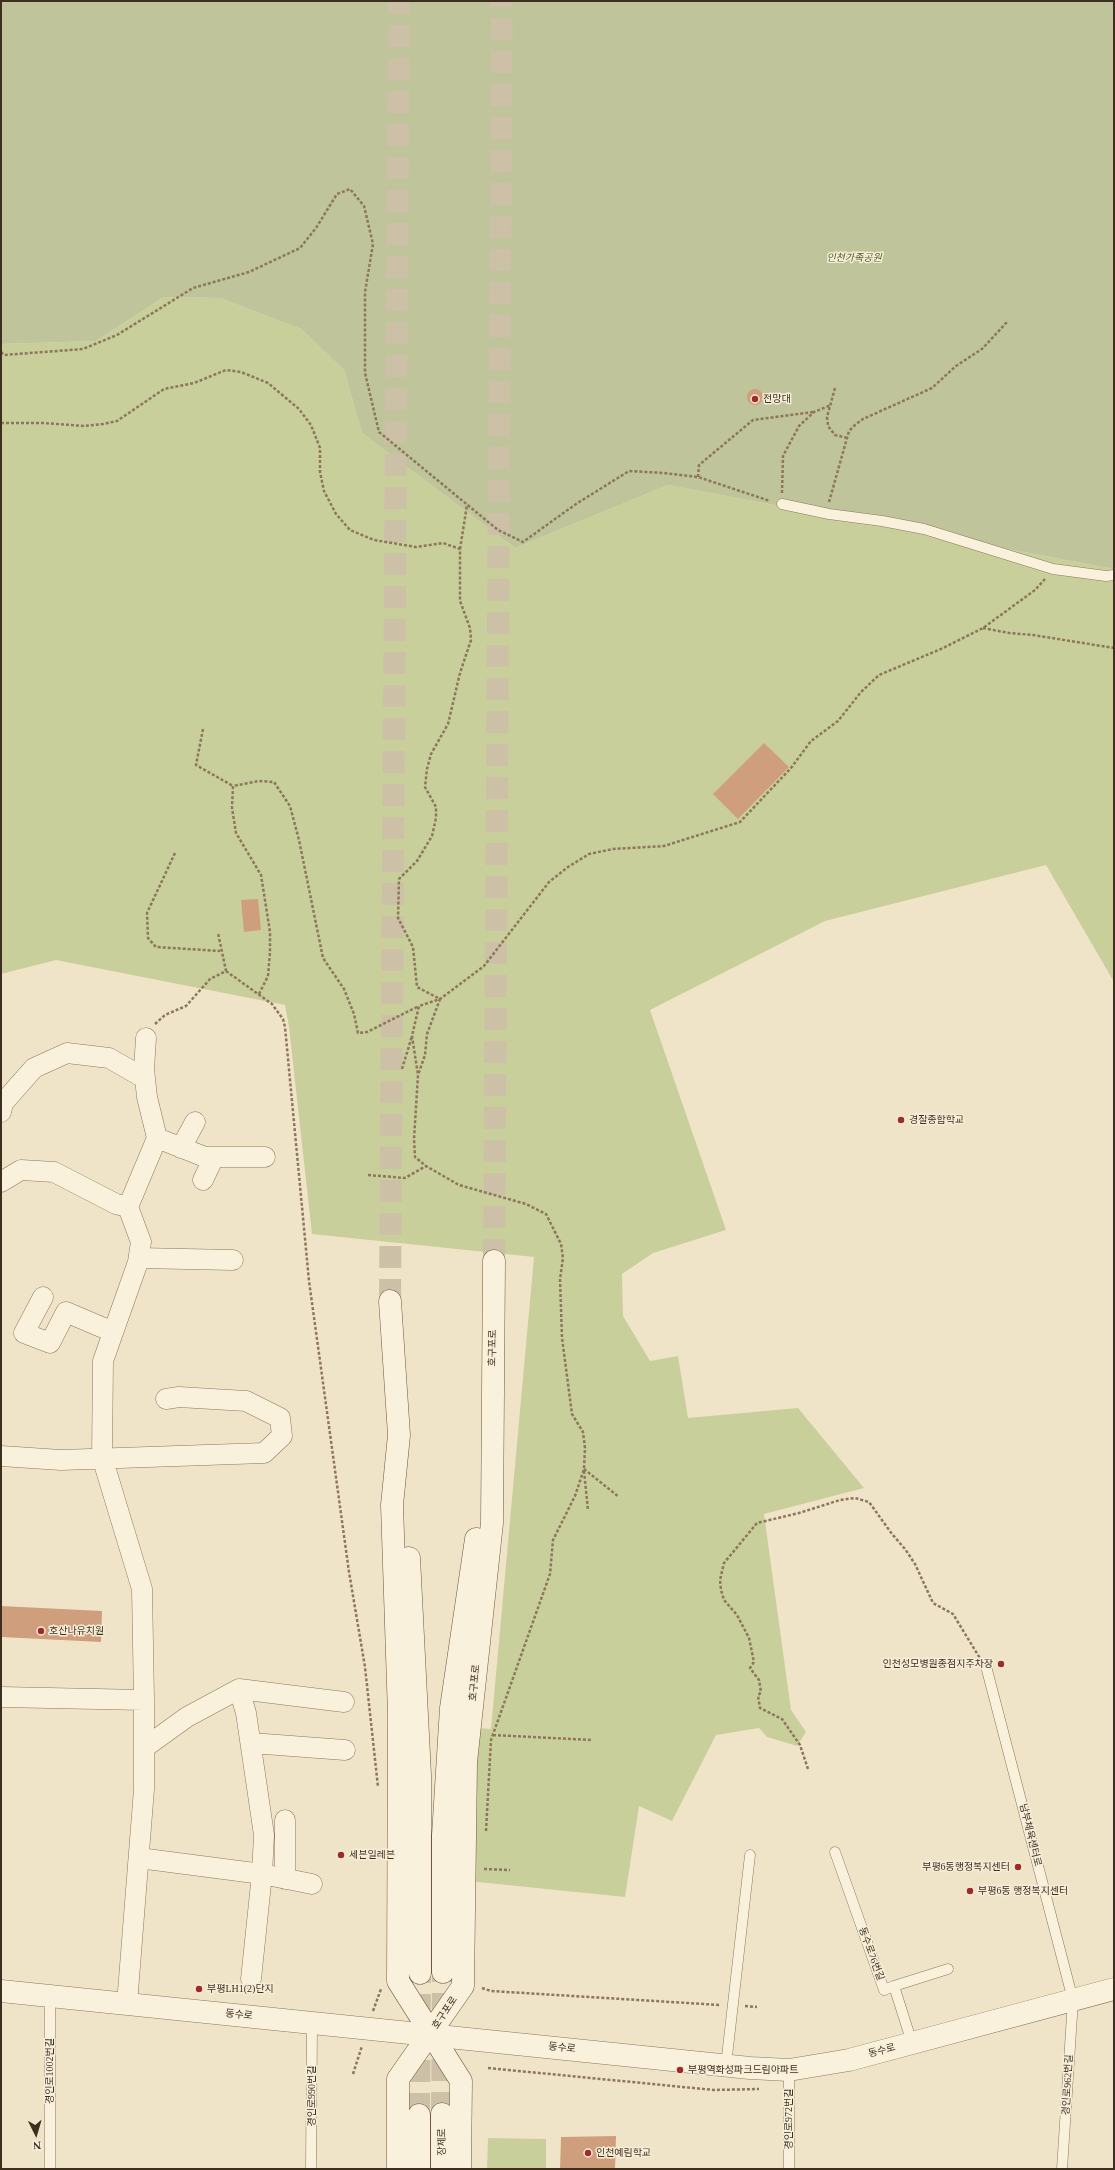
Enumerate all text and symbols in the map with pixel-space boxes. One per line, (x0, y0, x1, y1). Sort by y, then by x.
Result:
park label: 인천가족공원 (826, 252, 882, 264)
place label: 전망대 (763, 393, 791, 405)
marker: 전망대 (750, 394, 760, 404)
place label: 경잘종합학교 (909, 1114, 964, 1126)
marker: 경잘종합학교 (896, 1115, 906, 1125)
street label: 호구포로 (487, 1329, 499, 1367)
place label: 호산나유치원 (49, 1625, 104, 1637)
marker: 호산나유치원 (36, 1626, 46, 1636)
place label: 인천성모병원종점지주차장 (883, 1658, 993, 1670)
marker: 인천성모병원종점지주차장 (996, 1659, 1006, 1669)
street label: 호구포로 (467, 1664, 483, 1702)
street label: 남부체육센터로 (1016, 1802, 1044, 1868)
place label: 세븐일레븐 (349, 1849, 395, 1861)
marker: 세븐일레븐 (336, 1850, 346, 1860)
place label: 부평6동행정복지센터 (922, 1861, 1010, 1873)
marker: 부평6동행정복지센터 (1013, 1862, 1023, 1872)
place label: 부평6동 행정복지센터 (978, 1885, 1068, 1897)
marker: 부평6동 행정복지센터 (965, 1886, 975, 1896)
street label: 동수로76번길 (856, 1926, 886, 1982)
place label: 부평LH1(2)단지 (207, 1983, 274, 1995)
marker: 부평LH1(2)단지 (194, 1984, 204, 1994)
street label: 호구포로 (430, 1994, 460, 2032)
street label: 동수로 (225, 2008, 253, 2022)
street label: 경인로1002번길 (44, 2038, 56, 2104)
street label: 동수로 (548, 2041, 576, 2055)
street label: 동수로 (867, 2042, 897, 2060)
street label: 경인로962번길 (1060, 2054, 1076, 2116)
place label: 부평역화성파크드림아파트 (688, 2064, 798, 2076)
marker: 부평역화성파크드림아파트 (675, 2065, 685, 2075)
street label: 경인로990번길 (306, 2066, 318, 2126)
street label: 경인로972번길 (783, 2089, 795, 2149)
north arrow (16, 2114, 56, 2154)
street label: 장제로 (436, 2128, 448, 2156)
text: N (33, 2140, 42, 2152)
place label: 인천예림학교 (596, 2147, 651, 2159)
marker: 인천예림학교 (583, 2148, 593, 2158)

